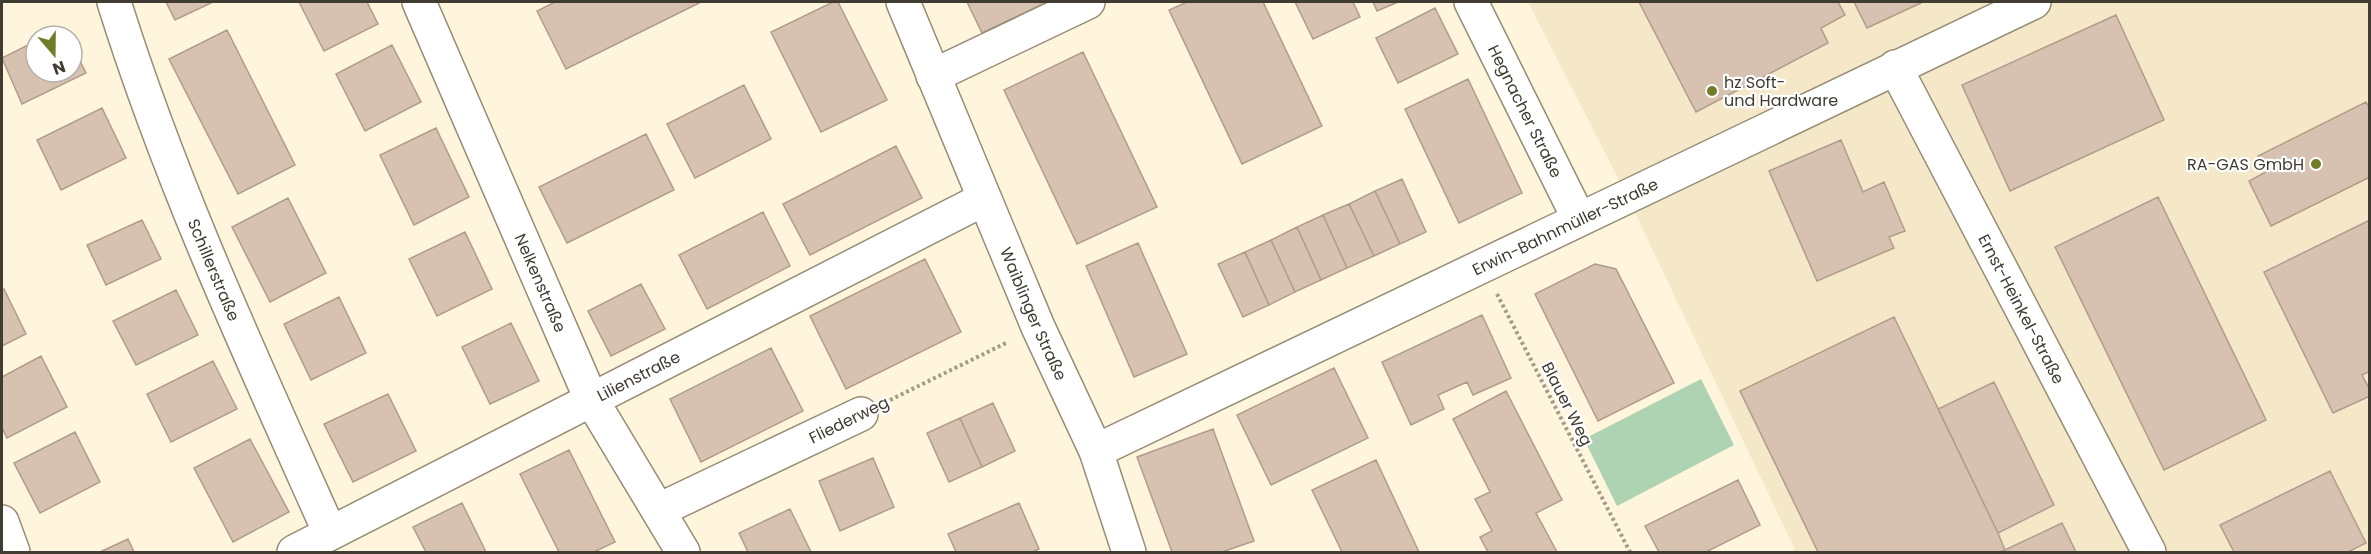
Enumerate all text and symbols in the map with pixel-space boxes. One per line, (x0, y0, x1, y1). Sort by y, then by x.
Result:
north arrow (24, 24, 84, 84)
street label: Hegnacher Straße (1483, 41, 1568, 182)
text: N (49, 55, 69, 80)
place label: hz Soft- und Hardware (1724, 71, 1838, 112)
marker: hz Soft- und Hardware (1705, 84, 1719, 98)
place label: RA-GAS GmbH (2187, 153, 2304, 176)
marker: RA-GAS GmbH (2309, 157, 2323, 171)
street label: Erwin-Bahnmüller-Straße (1468, 172, 1662, 281)
street label: Schillerstraße (182, 215, 246, 325)
street label: Nelkenstraße (509, 230, 572, 336)
street label: Ernst-Heinkel-Straße (1973, 230, 2070, 388)
street label: Waiblinger Straße (995, 244, 1073, 384)
street label: Lilienstraße (593, 345, 684, 407)
street label: Blauer Weg (1536, 358, 1598, 450)
street label: Fliederweg (805, 391, 893, 449)

